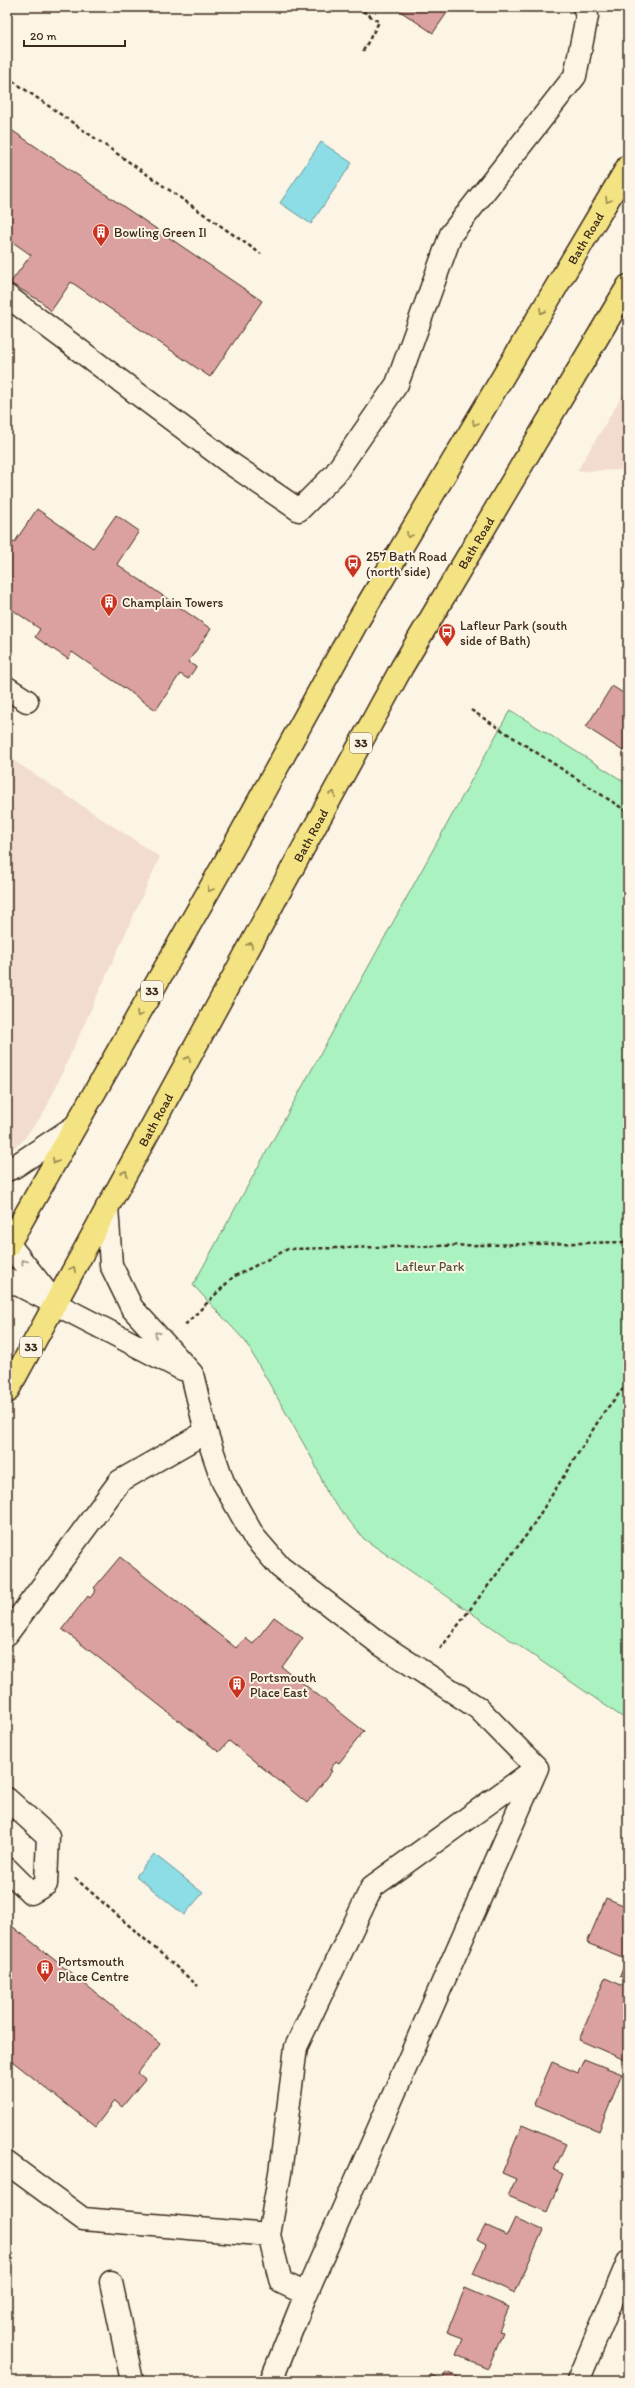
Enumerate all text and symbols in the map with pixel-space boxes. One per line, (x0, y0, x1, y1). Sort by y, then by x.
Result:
scale bar (24, 22, 125, 48)
text: 20 m (30, 29, 57, 43)
one-way arrow (606, 196, 613, 203)
street label: Bath Road (564, 209, 607, 267)
building icon: Bowling Green II (91, 222, 111, 247)
place label: Bowling Green II (114, 225, 207, 240)
one-way arrow (539, 307, 546, 314)
one-way arrow (473, 419, 480, 426)
street label: Bath Road (454, 514, 497, 572)
one-way arrow (406, 531, 413, 538)
place label: 257 Bath Road (north side) (366, 549, 447, 579)
bus stop icon: 257 Bath Road (north side) (343, 553, 363, 578)
building icon: Champlain Towers (99, 592, 119, 617)
place label: Champlain Towers (122, 595, 224, 610)
place label: Lafleur Park (south side of Bath) (460, 618, 568, 648)
bus stop icon: Lafleur Park (south side of Bath) (437, 622, 457, 647)
road number: 33 (350, 733, 372, 753)
one-way arrow (328, 791, 335, 798)
street label: Bath Road (290, 806, 331, 864)
one-way arrow (207, 884, 214, 892)
one-way arrow (246, 942, 253, 949)
road number: 33 (141, 981, 163, 1001)
one-way arrow (136, 1010, 143, 1017)
one-way arrow (183, 1056, 190, 1063)
street label: Bath Road (135, 1091, 176, 1149)
one-way arrow (53, 1157, 60, 1164)
one-way arrow (121, 1170, 128, 1177)
one-way arrow (21, 1259, 28, 1266)
park label: Lafleur Park (396, 1259, 465, 1274)
one-way arrow (69, 1265, 76, 1273)
one-way arrow (154, 1331, 162, 1339)
road number: 33 (20, 1337, 42, 1357)
place label: Portsmouth Place East (250, 1670, 316, 1700)
building icon: Portsmouth Place East (227, 1674, 247, 1699)
place label: Portsmouth Place Centre (58, 1954, 129, 1984)
building icon: Portsmouth Place Centre (35, 1958, 55, 1983)

